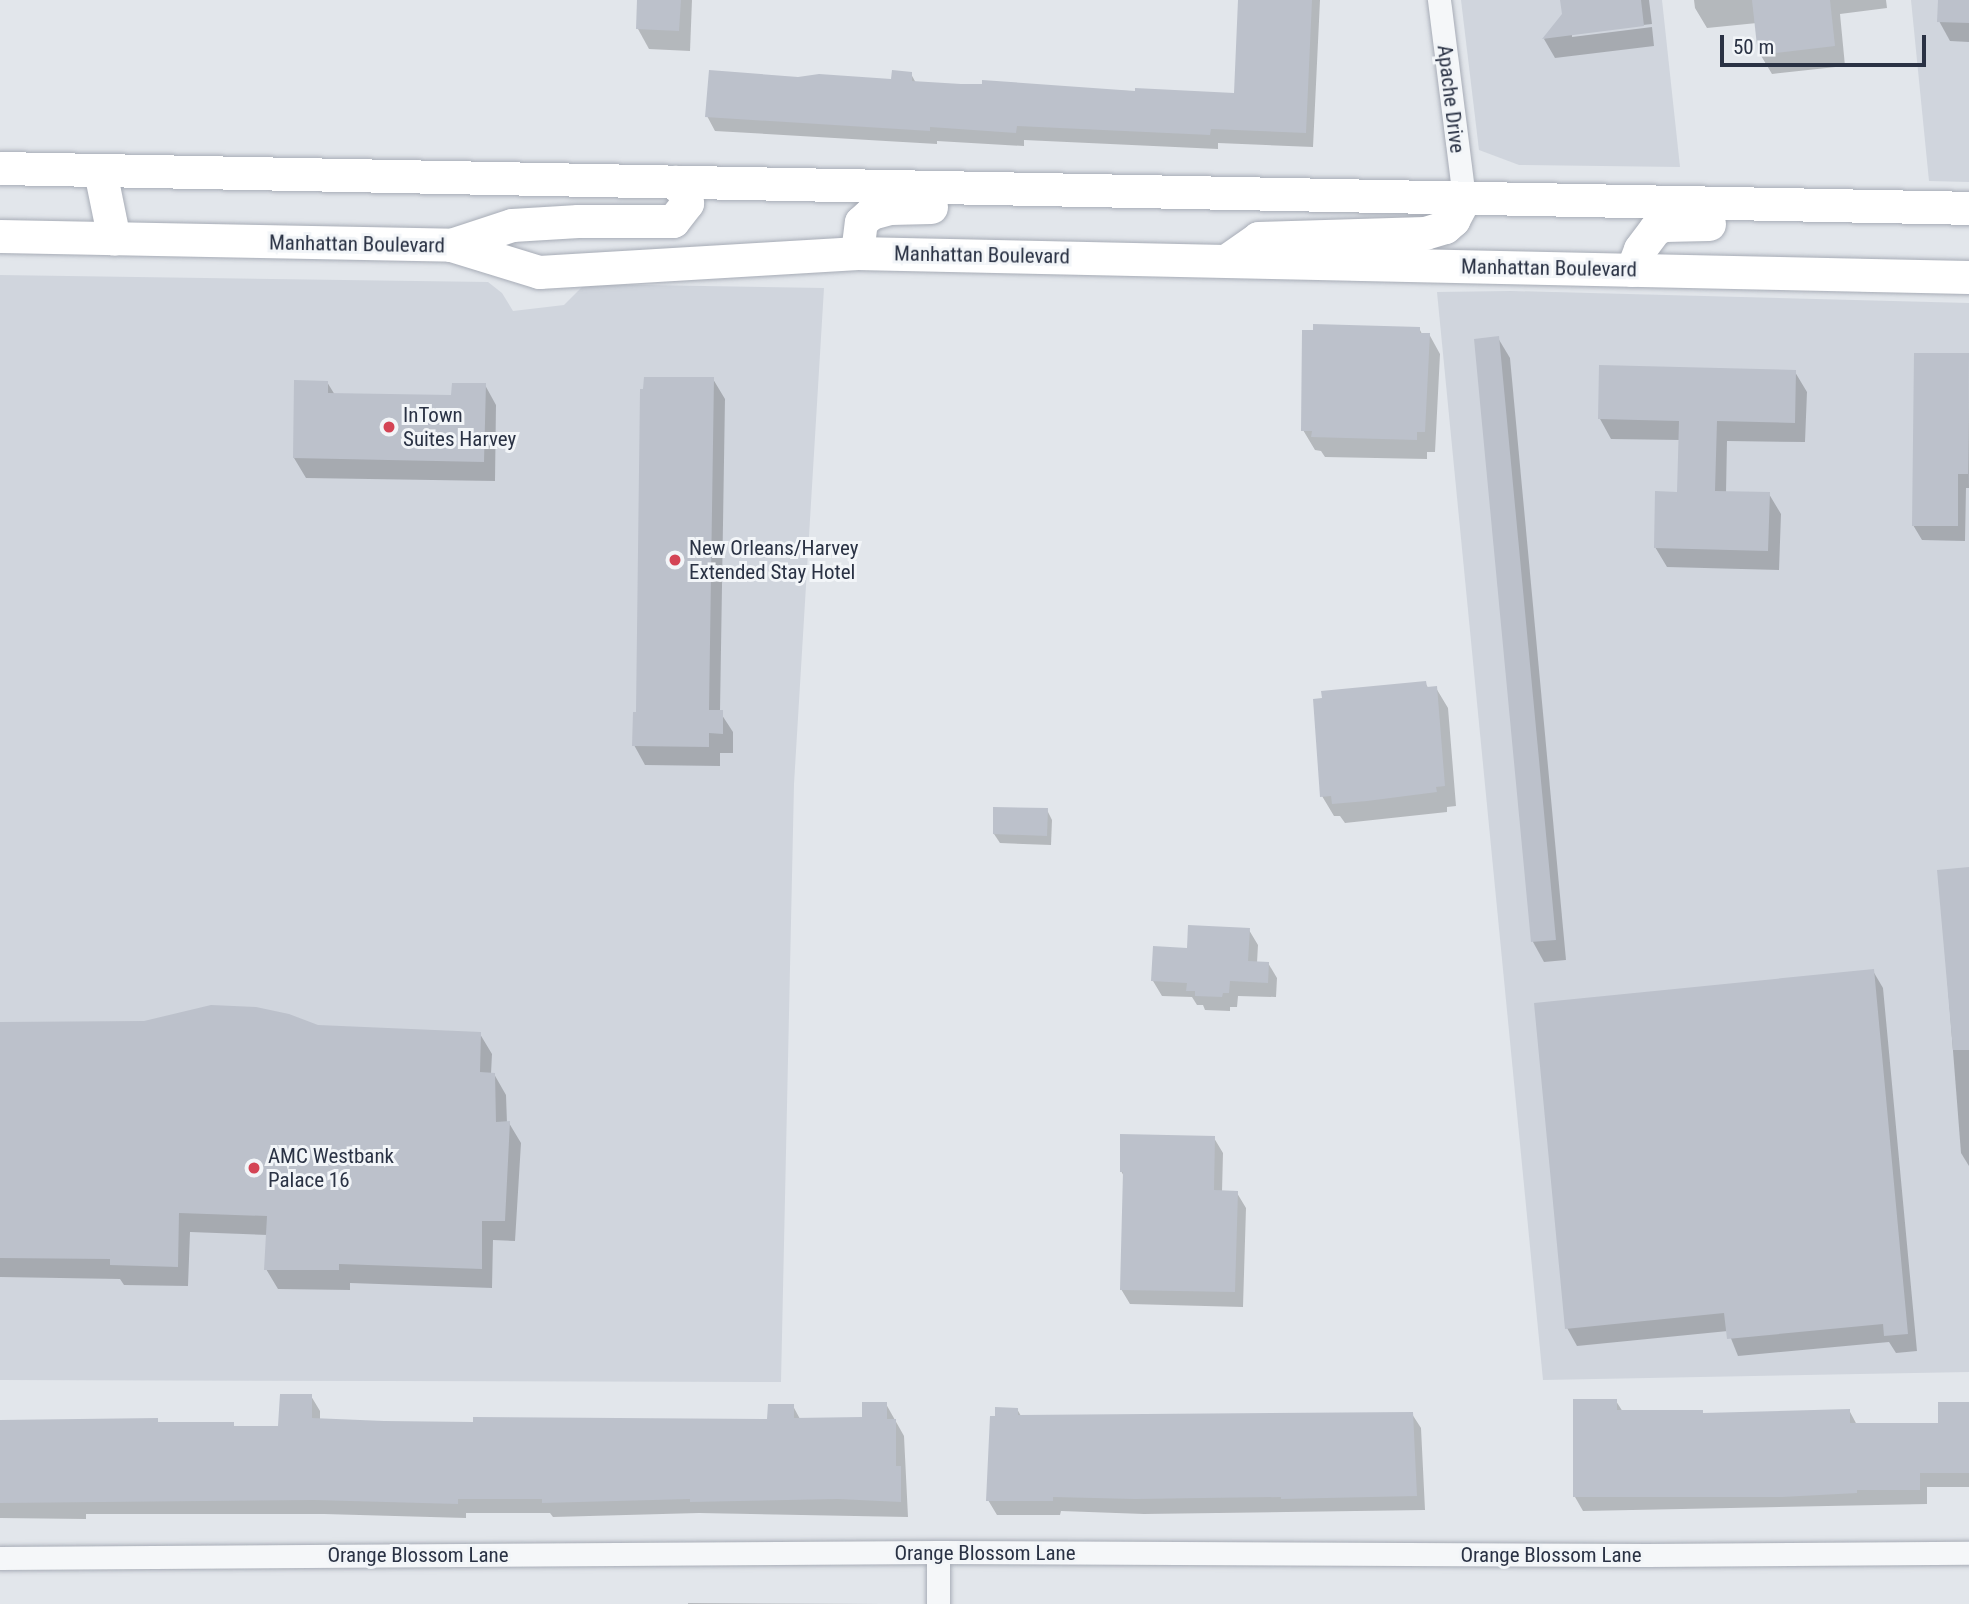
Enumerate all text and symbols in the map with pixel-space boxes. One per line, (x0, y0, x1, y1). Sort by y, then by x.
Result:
scale bar (1724, 21, 1930, 65)
text: 50 m (1733, 35, 1774, 59)
street label: Apache Drive (1432, 43, 1470, 155)
street label: Manhattan Boulevard (269, 230, 445, 258)
street label: Manhattan Boulevard (894, 241, 1070, 269)
street label: Manhattan Boulevard (1461, 254, 1637, 282)
place label: InTown Suites Harvey (403, 402, 516, 452)
marker: InTown Suites Harvey (381, 419, 397, 435)
place label: New Orleans/Harvey Extended Stay Hotel (689, 535, 859, 585)
marker: New Orleans/Harvey Extended Stay Hotel (667, 552, 683, 568)
place label: AMC Westbank Palace 16 (268, 1143, 394, 1193)
marker: AMC Westbank Palace 16 (246, 1160, 262, 1176)
street label: Orange Blossom Lane (894, 1540, 1076, 1566)
street label: Orange Blossom Lane (327, 1542, 509, 1568)
street label: Orange Blossom Lane (1460, 1542, 1642, 1568)

